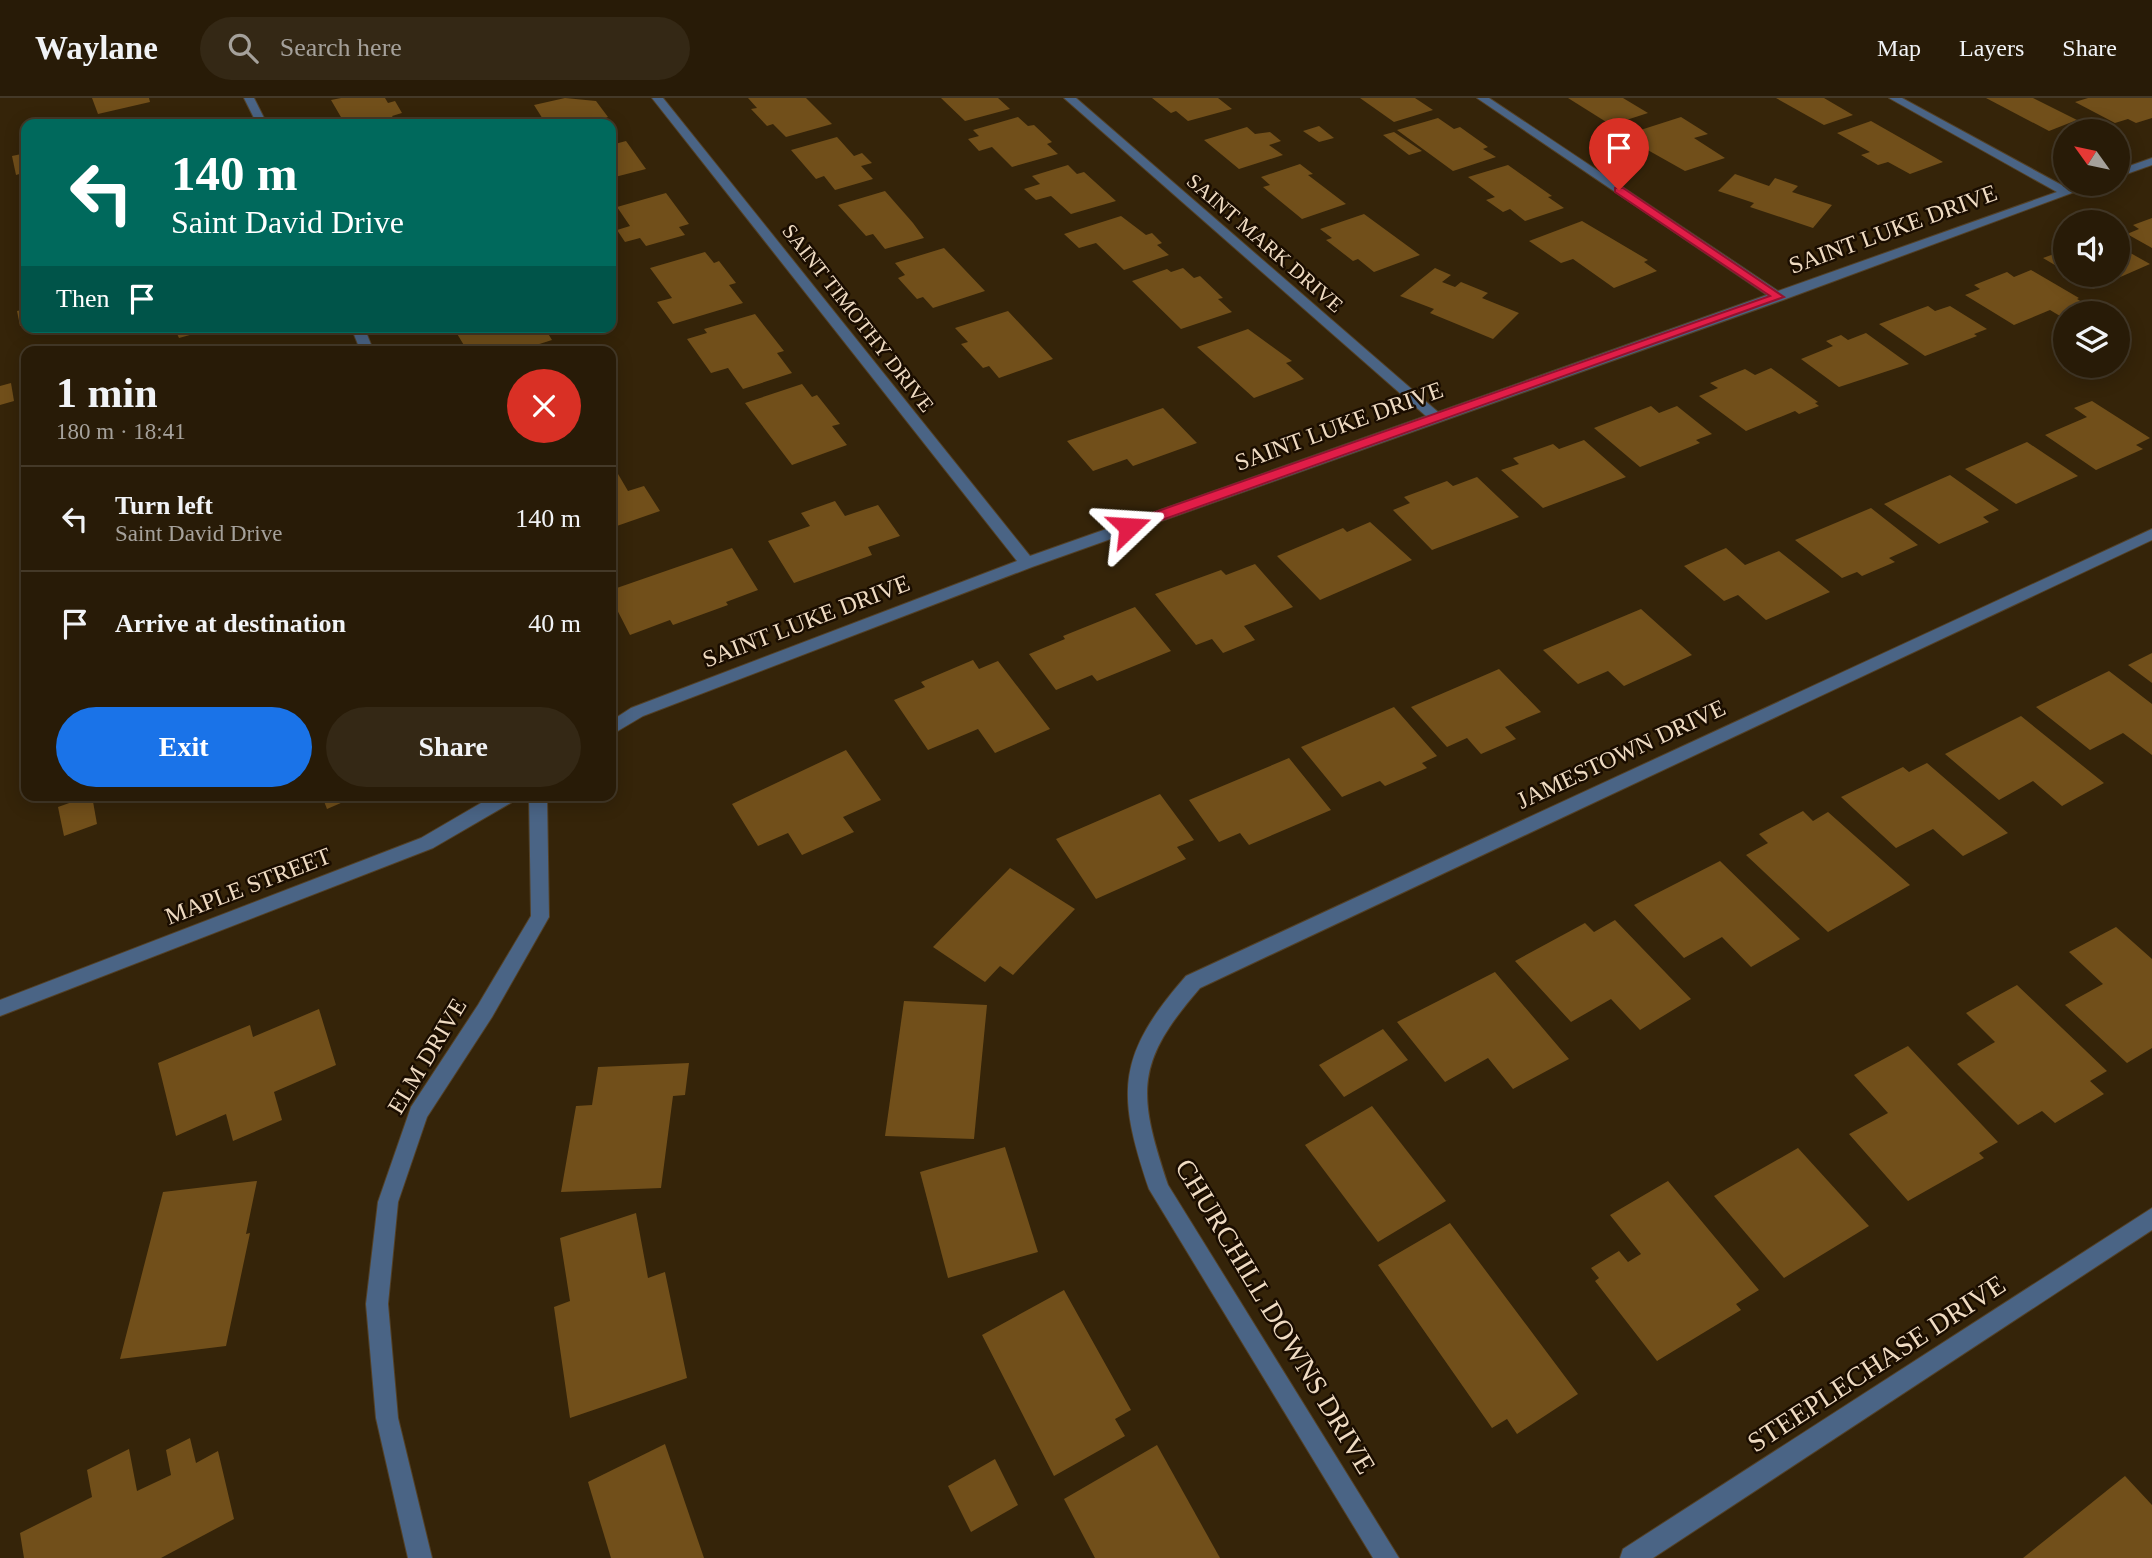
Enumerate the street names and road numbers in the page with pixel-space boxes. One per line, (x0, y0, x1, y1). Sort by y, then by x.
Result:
street label: SAINT MARK DRIVE (1182, 169, 1348, 317)
street label: SAINT LUKE DRIVE (1785, 179, 2001, 279)
street label: SAINT TIMOTHY DRIVE (777, 219, 939, 417)
street label: SAINT LUKE DRIVE (1231, 376, 1447, 476)
street label: SAINT LUKE DRIVE (699, 570, 913, 672)
street label: JAMESTOWN DRIVE (1513, 694, 1729, 814)
street label: MAPLE STREET (161, 842, 335, 930)
street label: ELM DRIVE (382, 994, 472, 1118)
street label: CHURCHILL DOWNS DRIVE (1169, 1153, 1382, 1479)
street label: STEEPLECHASE DRIVE (1742, 1268, 2011, 1458)

